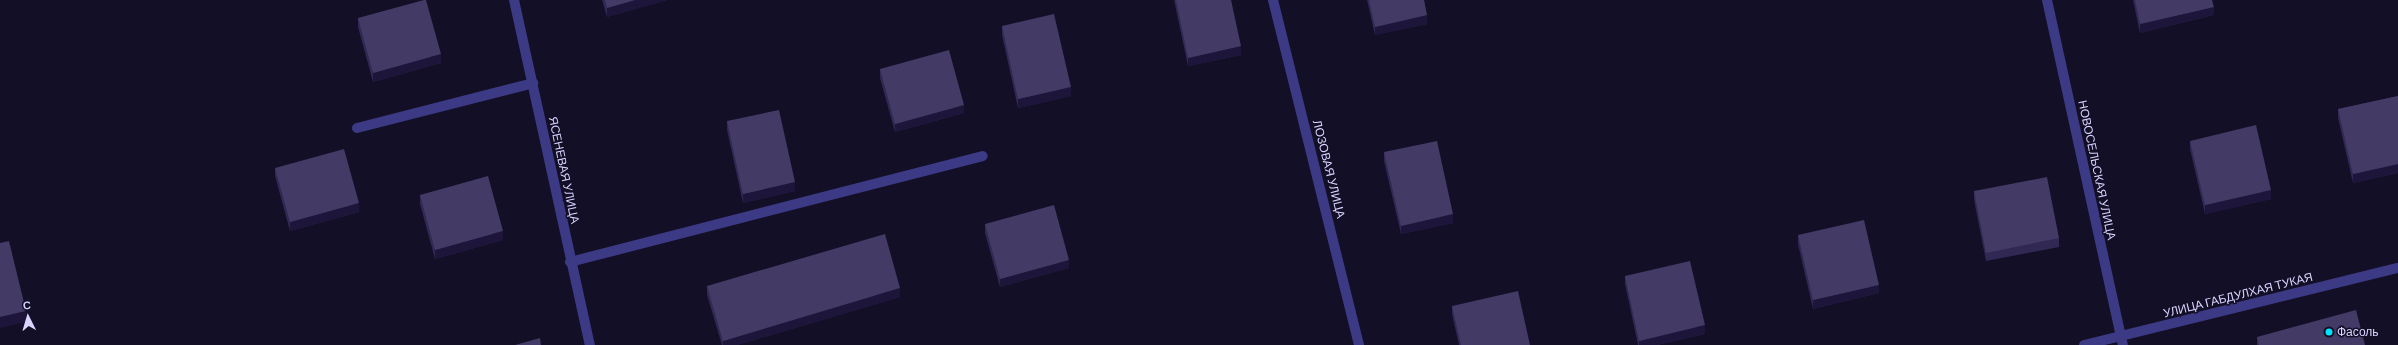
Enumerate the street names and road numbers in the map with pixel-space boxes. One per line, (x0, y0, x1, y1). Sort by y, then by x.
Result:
street label: НОВОСЕЛЬСКАЯ УЛИЦА (2075, 99, 2119, 241)
street label: ЯСЕНЕВАЯ УЛИЦА (546, 115, 582, 225)
street label: ЛОЗОВАЯ УЛИЦА (1310, 118, 1348, 220)
street label: УЛИЦА ГАБДУЛХАЯ ТУКАЯ (2162, 269, 2314, 321)

